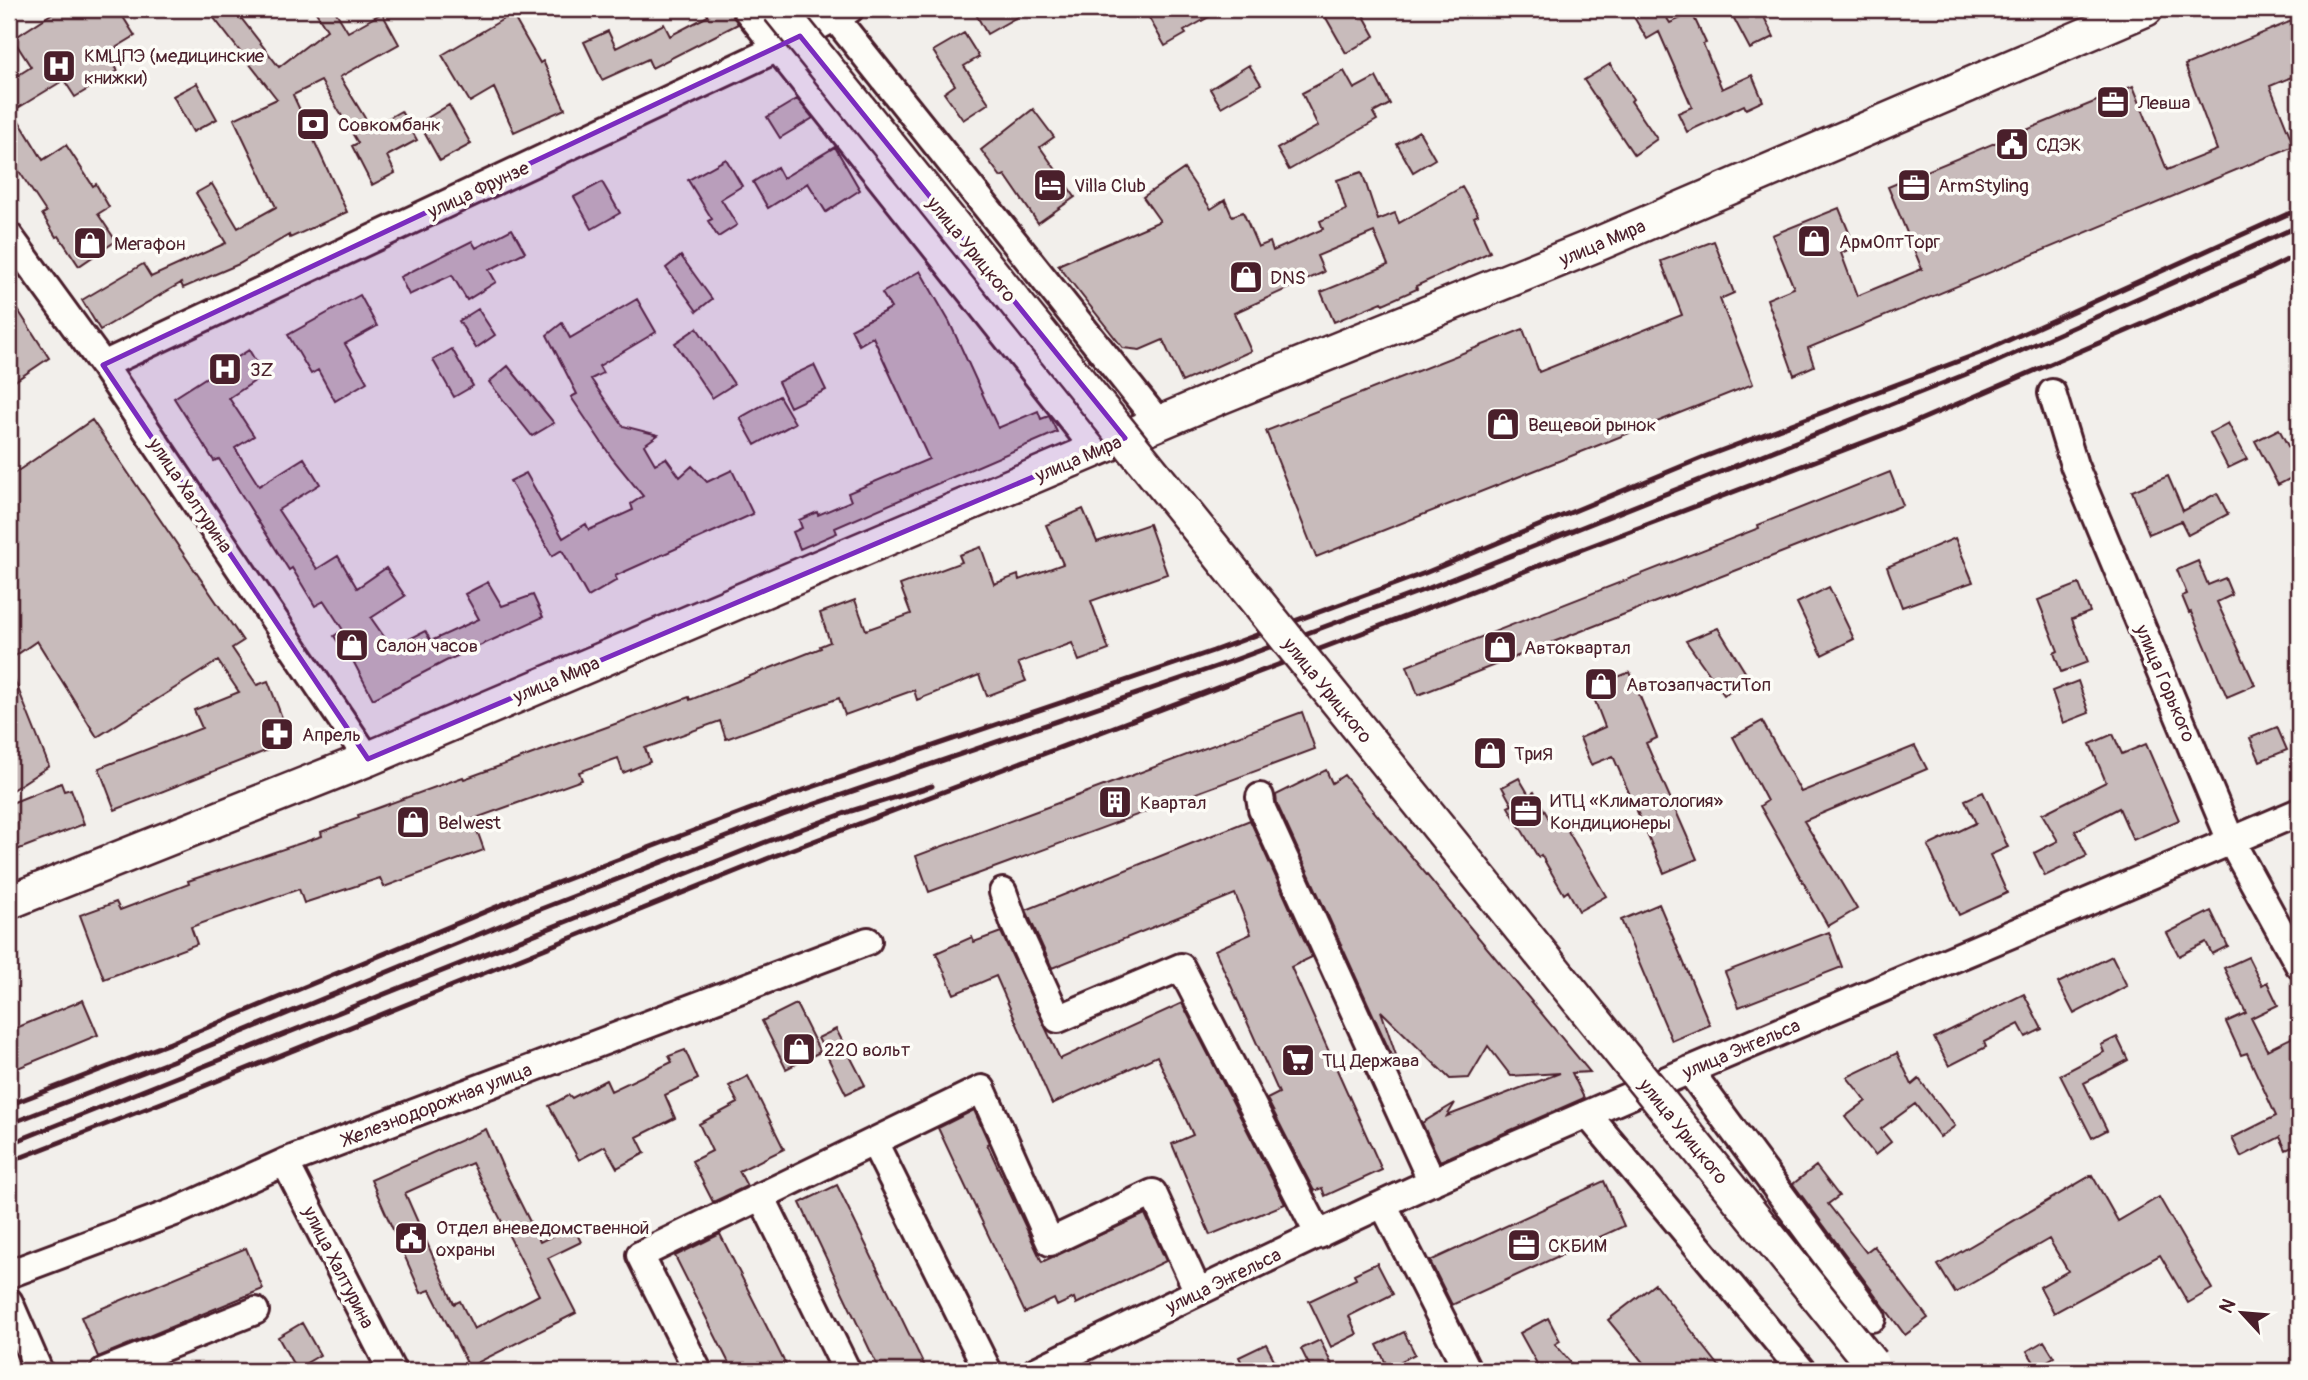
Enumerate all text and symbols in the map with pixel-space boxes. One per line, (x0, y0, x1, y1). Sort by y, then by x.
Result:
place label: КМЦПЭ (медицинские книжки) (84, 44, 265, 90)
hospital icon: КМЦПЭ (медицинские книжки) (40, 47, 78, 85)
office icon: Левша (2094, 83, 2132, 121)
place label: Левша (2137, 91, 2191, 115)
bank icon: Совкомбанк (294, 105, 332, 143)
place label: Совкомбанк (338, 113, 441, 137)
public building icon: СДЭК (1993, 125, 2031, 163)
place label: СДЭК (2036, 133, 2081, 157)
street label: улица Фрунзе (423, 156, 534, 224)
hotel icon: Villa Club (1031, 166, 1069, 204)
office icon: ArmStyling (1895, 166, 1933, 204)
place label: Villa Club (1074, 174, 1146, 198)
place label: ArmStyling (1938, 174, 2029, 198)
street label: улица Урицкого (921, 191, 1021, 307)
street label: улица Мира (1555, 214, 1649, 272)
shop icon: АрмОптТорг (1795, 222, 1833, 260)
shop icon: Мегафон (71, 224, 109, 262)
place label: АрмОптТорг (1839, 230, 1941, 254)
place label: Мегафон (114, 232, 185, 256)
shop icon: DNS (1227, 258, 1265, 296)
place label: DNS (1270, 266, 1306, 290)
hospital icon: 3Z (206, 350, 244, 388)
place label: 3Z (250, 358, 274, 382)
shop icon: Вещевой рынок (1484, 405, 1522, 443)
place label: Вещевой рынок (1528, 413, 1657, 437)
street label: улица Мира (1031, 430, 1125, 488)
street label: улица Халтурина (142, 433, 238, 558)
street label: улица Горького (2129, 620, 2201, 746)
shop icon: Салон часов (333, 626, 371, 664)
shop icon: Автоквартал (1481, 628, 1519, 666)
street label: улица Урицкого (1277, 632, 1377, 748)
place label: Салон часов (376, 634, 478, 658)
place label: Автоквартал (1524, 636, 1631, 660)
street label: улица Мира (509, 651, 603, 709)
shop icon: АвтозапчастиТоп (1582, 665, 1620, 703)
place label: АвтозапчастиТоп (1626, 673, 1771, 697)
pharmacy icon: Апрель (258, 715, 296, 753)
place label: Апрель (302, 723, 361, 747)
shop icon: ТриЯ (1471, 734, 1509, 772)
place label: ТриЯ (1514, 742, 1553, 766)
building icon: Квартал (1096, 783, 1134, 821)
place label: ИТЦ «Климатология» Кондиционеры (1550, 789, 1724, 835)
place label: Квартал (1140, 791, 1206, 815)
office icon: ИТЦ «Климатология» Кондиционеры (1507, 792, 1545, 830)
shop icon: Belwest (394, 803, 432, 841)
place label: Belwest (438, 811, 501, 835)
street label: улица Энгельса (1678, 1013, 1804, 1085)
shop icon: 220 вольт (780, 1030, 818, 1068)
place label: 220 вольт (824, 1038, 911, 1062)
supermarket icon: ТЦ Держава (1279, 1041, 1317, 1079)
place label: ТЦ Держава (1322, 1049, 1419, 1073)
street label: Железнодорожная улица (337, 1058, 535, 1153)
street label: улица Урицкого (1633, 1073, 1733, 1189)
street label: улица Халтурина (297, 1201, 379, 1333)
place label: Отдел вневедомственной охраны (436, 1216, 649, 1262)
public building icon: Отдел вневедомственной охраны (392, 1219, 430, 1257)
office icon: СКБИМ (1505, 1226, 1543, 1264)
place label: СКБИМ (1548, 1234, 1607, 1258)
street label: улица Энгельса (1161, 1243, 1285, 1320)
north arrow (2206, 1278, 2276, 1348)
text: N (2214, 1295, 2241, 1317)

